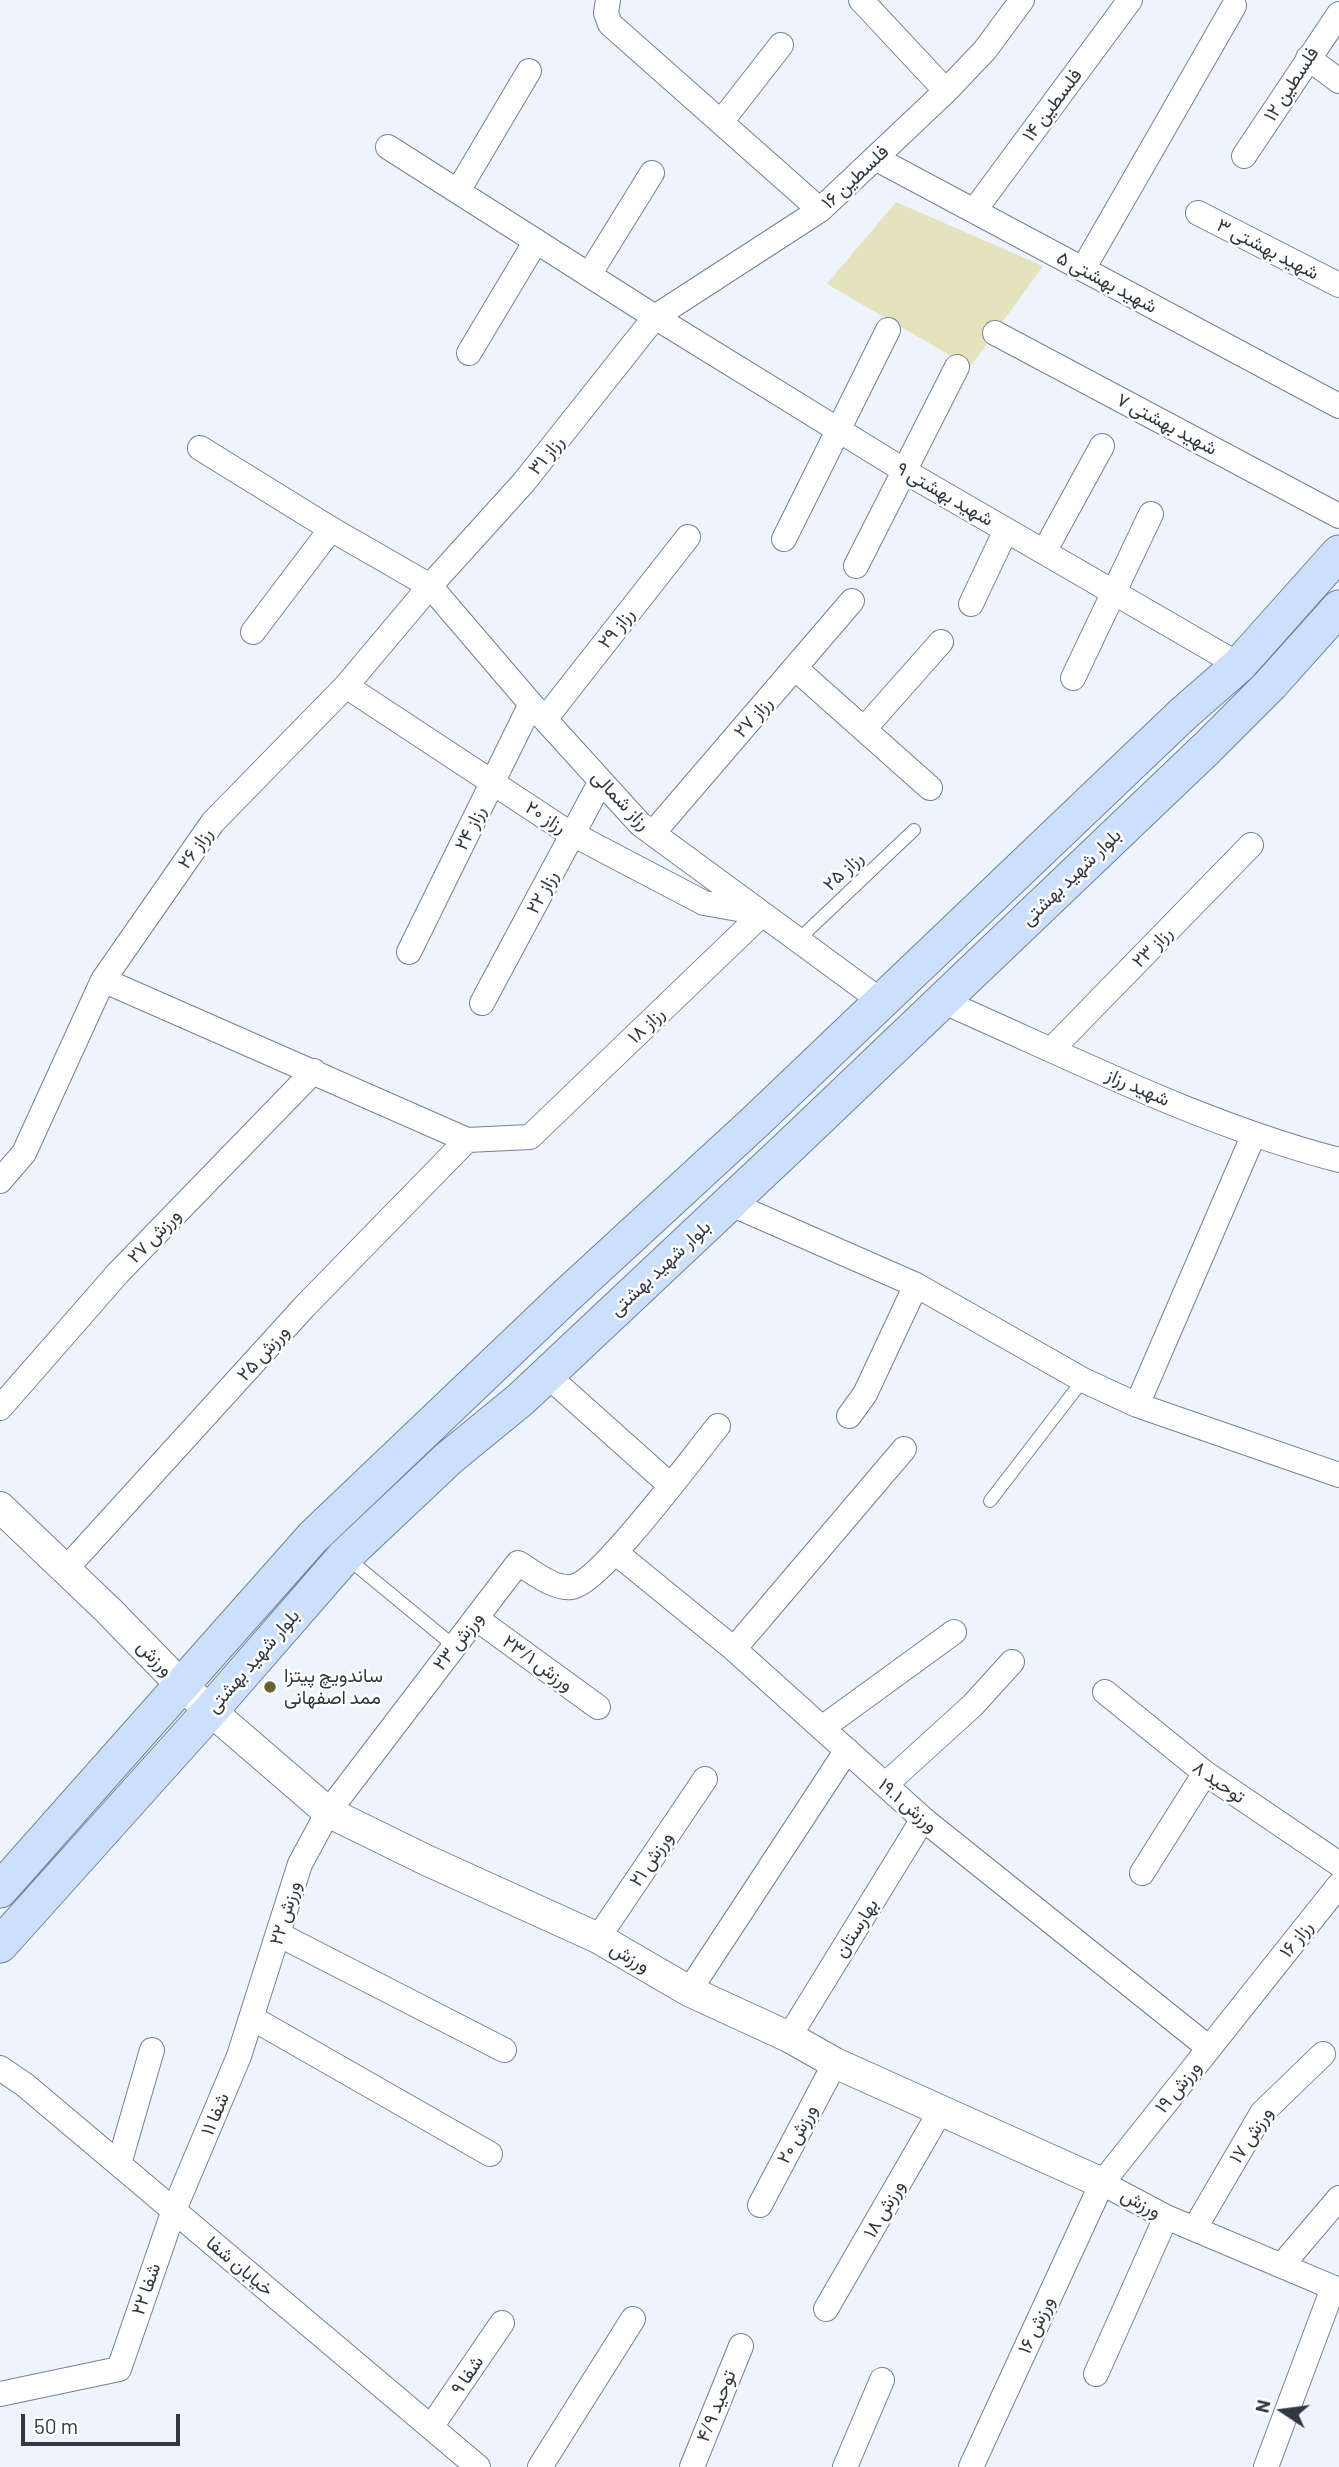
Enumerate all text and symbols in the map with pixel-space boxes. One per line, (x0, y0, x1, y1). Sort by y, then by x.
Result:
street label: فلسطین ۱۲ (1259, 43, 1323, 125)
street label: فلسطین ۱۴ (1017, 64, 1087, 146)
street label: فلسطین ۱۶ (817, 140, 893, 214)
street label: شهید بهشتی ۳ (1213, 213, 1323, 285)
street label: شهید بهشتی ۵ (1053, 246, 1161, 318)
street label: شهید بهشتی ۷ (1113, 388, 1221, 460)
street label: رزاز ۳۱ (523, 431, 569, 479)
street label: شهید بهشتی ۹ (892, 457, 998, 531)
street label: رزاز ۲۹ (593, 603, 639, 653)
street label: رزاز ۲۷ (729, 692, 777, 742)
street label: رزاز شمالی (587, 765, 655, 835)
street label: رزاز ۲۰ (521, 796, 571, 838)
street label: رزاز ۲۴ (449, 802, 491, 854)
street label: رزاز ۲۶ (173, 823, 217, 873)
street label: بلوار شهید بهشتی (1016, 824, 1126, 930)
street label: رزاز ۲۵ (818, 846, 868, 896)
street label: رزاز ۲۲ (521, 866, 563, 918)
street label: رزاز ۲۳ (1127, 922, 1177, 972)
street label: رزاز ۱۸ (623, 1002, 669, 1048)
street label: شهید رزاز (1102, 1063, 1174, 1111)
street label: ورزش ۲۷ (123, 1204, 185, 1268)
street label: بلوار شهید بهشتی (605, 1215, 715, 1321)
street label: ورزش ۲۵ (232, 1320, 294, 1386)
street label: بلوار شهید بهشتی (202, 1604, 304, 1718)
street label: ورزش ۲۳ (428, 1607, 488, 1675)
street label: ورزش ۲۳/۱ (498, 1630, 578, 1696)
street label: ورزش (132, 1635, 178, 1681)
place label: ساندویچ پیتزا ممد اصفهانی (284, 1665, 383, 1709)
marker: ساندویچ پیتزا ممد اصفهانی (262, 1679, 278, 1695)
street label: توحید ۸ (1188, 1756, 1250, 1808)
street label: ورزش ۱۹.۱ (874, 1773, 942, 1837)
street label: ورزش ۲۱ (624, 1827, 678, 1891)
street label: ورزش ۲۲ (264, 1878, 306, 1948)
street label: بهارستان (829, 1894, 883, 1962)
street label: رزاز ۱۶ (1274, 1916, 1318, 1962)
street label: ورزش (606, 1937, 654, 1977)
street label: ورزش ۱۹ (1150, 2056, 1206, 2118)
street label: شفا ۱۱ (196, 2089, 234, 2139)
street label: ورزش ۲۰ (772, 2100, 822, 2168)
street label: ورزش ۱۷ (1224, 2103, 1278, 2167)
street label: ورزش ۱۸ (858, 2176, 910, 2242)
street label: ورزش (1117, 2183, 1165, 2223)
street label: خیابان شفا (202, 2231, 278, 2301)
street label: شفا ۲۲ (127, 2260, 165, 2318)
street label: ورزش ۱۶ (1013, 2293, 1059, 2357)
street label: شفا ۹ (446, 2351, 488, 2399)
street label: توحید ۴/۹ (691, 2367, 741, 2445)
north arrow (1248, 2376, 1318, 2446)
text: N (1249, 2397, 1275, 2415)
scale bar (24, 2400, 184, 2444)
text: 50 m (34, 2413, 78, 2438)

